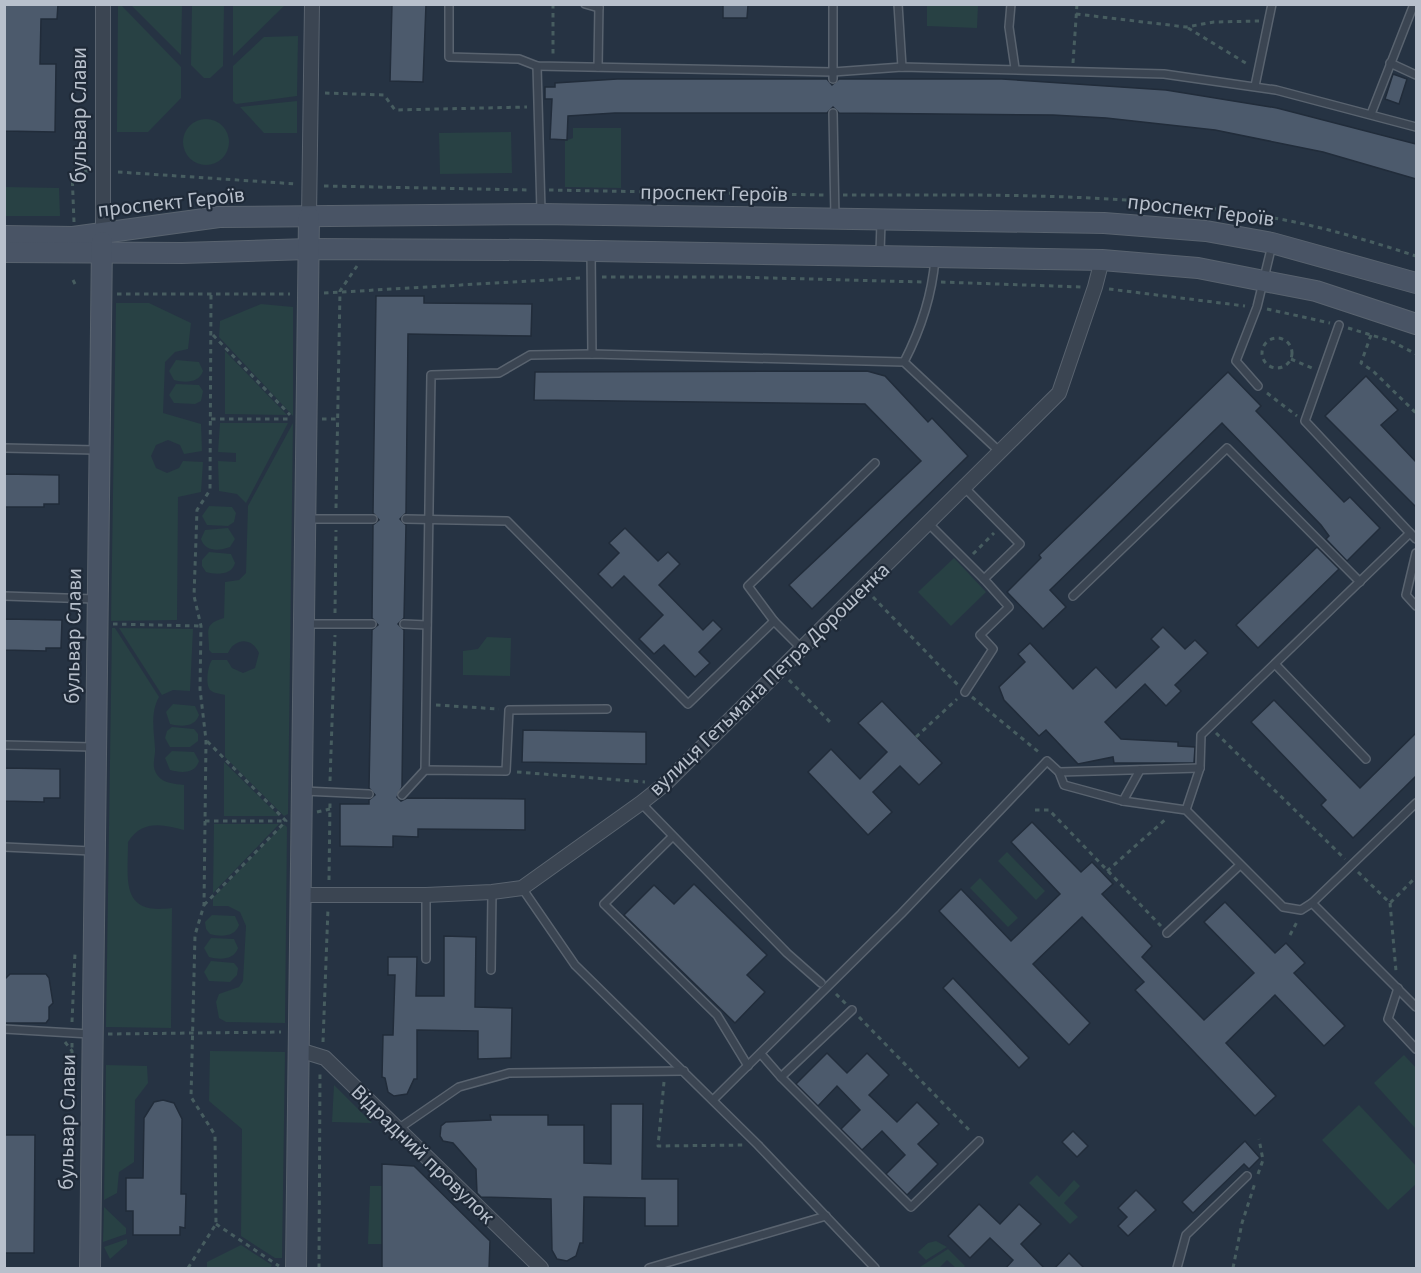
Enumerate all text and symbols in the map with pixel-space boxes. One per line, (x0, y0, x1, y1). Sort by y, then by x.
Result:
street label: бульвар Слави (64, 47, 94, 183)
street label: проспект Героїв (640, 177, 788, 209)
street label: проспект Героїв (96, 179, 246, 225)
street label: проспект Героїв (1126, 186, 1276, 234)
street label: вулиця Гетьмана Петра Дорошенка (642, 555, 896, 803)
street label: бульвар Слави (57, 568, 89, 704)
street label: бульвар Слави (51, 1054, 83, 1190)
street label: Відрадний провулок (344, 1077, 502, 1231)

